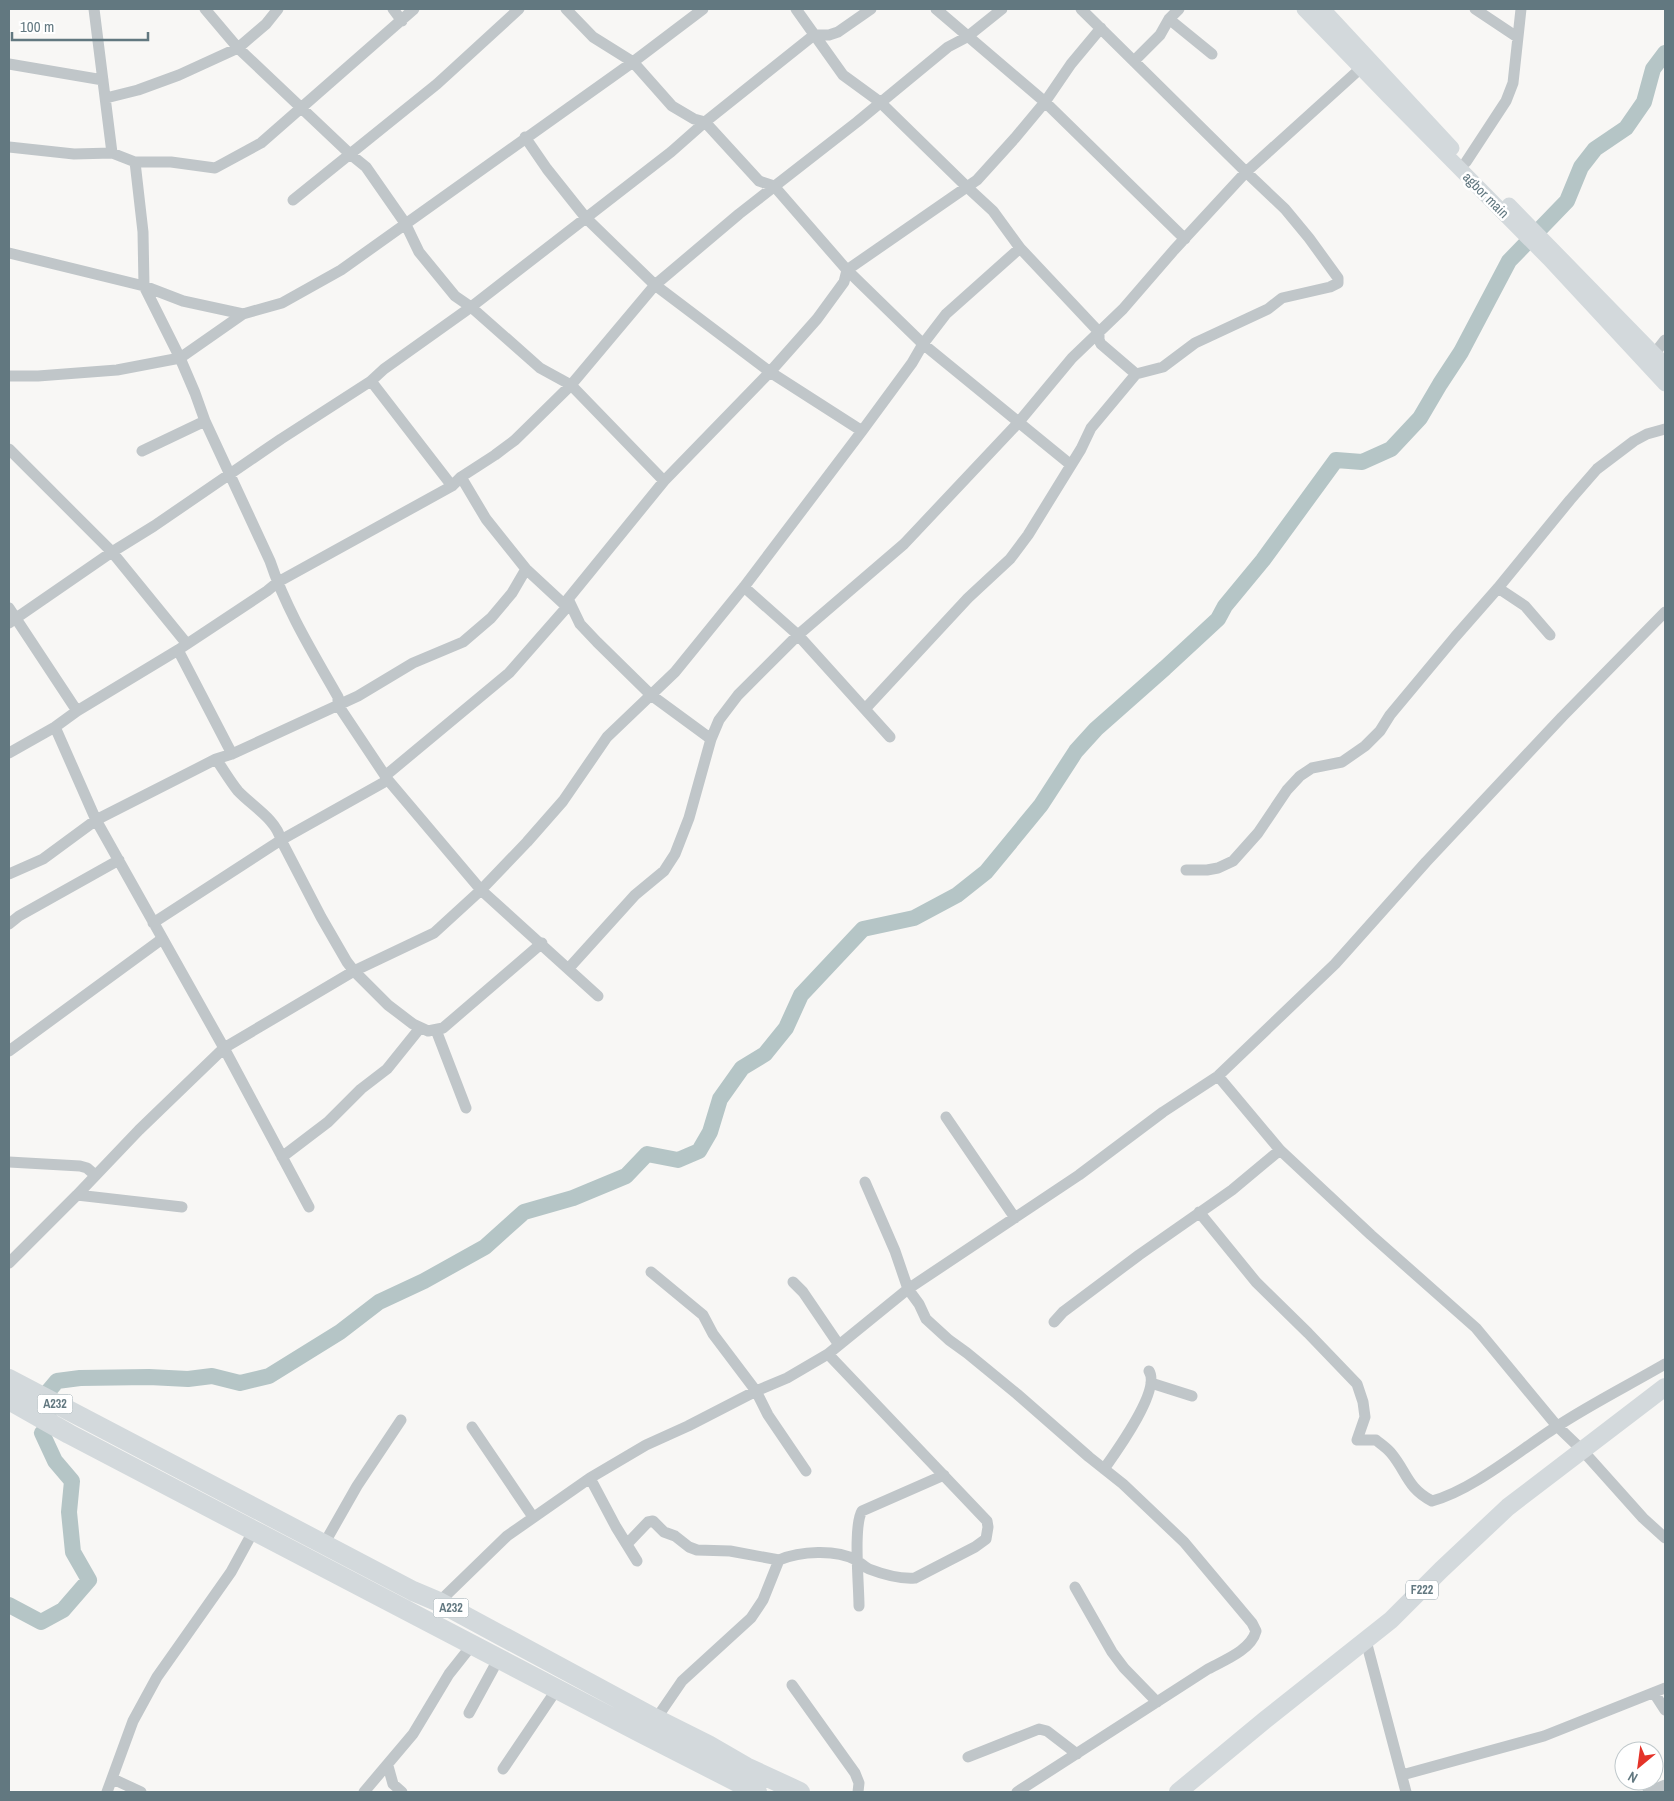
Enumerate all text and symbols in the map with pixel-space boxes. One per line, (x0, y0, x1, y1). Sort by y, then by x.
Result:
scale bar (12, 10, 149, 42)
text: 100 m (20, 16, 54, 37)
street label: agbor main (1459, 168, 1513, 222)
road number: A232 (38, 1395, 72, 1414)
road number: F222 (1406, 1580, 1438, 1600)
road number: A232 (434, 1599, 468, 1618)
north arrow (1614, 1741, 1664, 1791)
text: N (1625, 1767, 1641, 1787)

